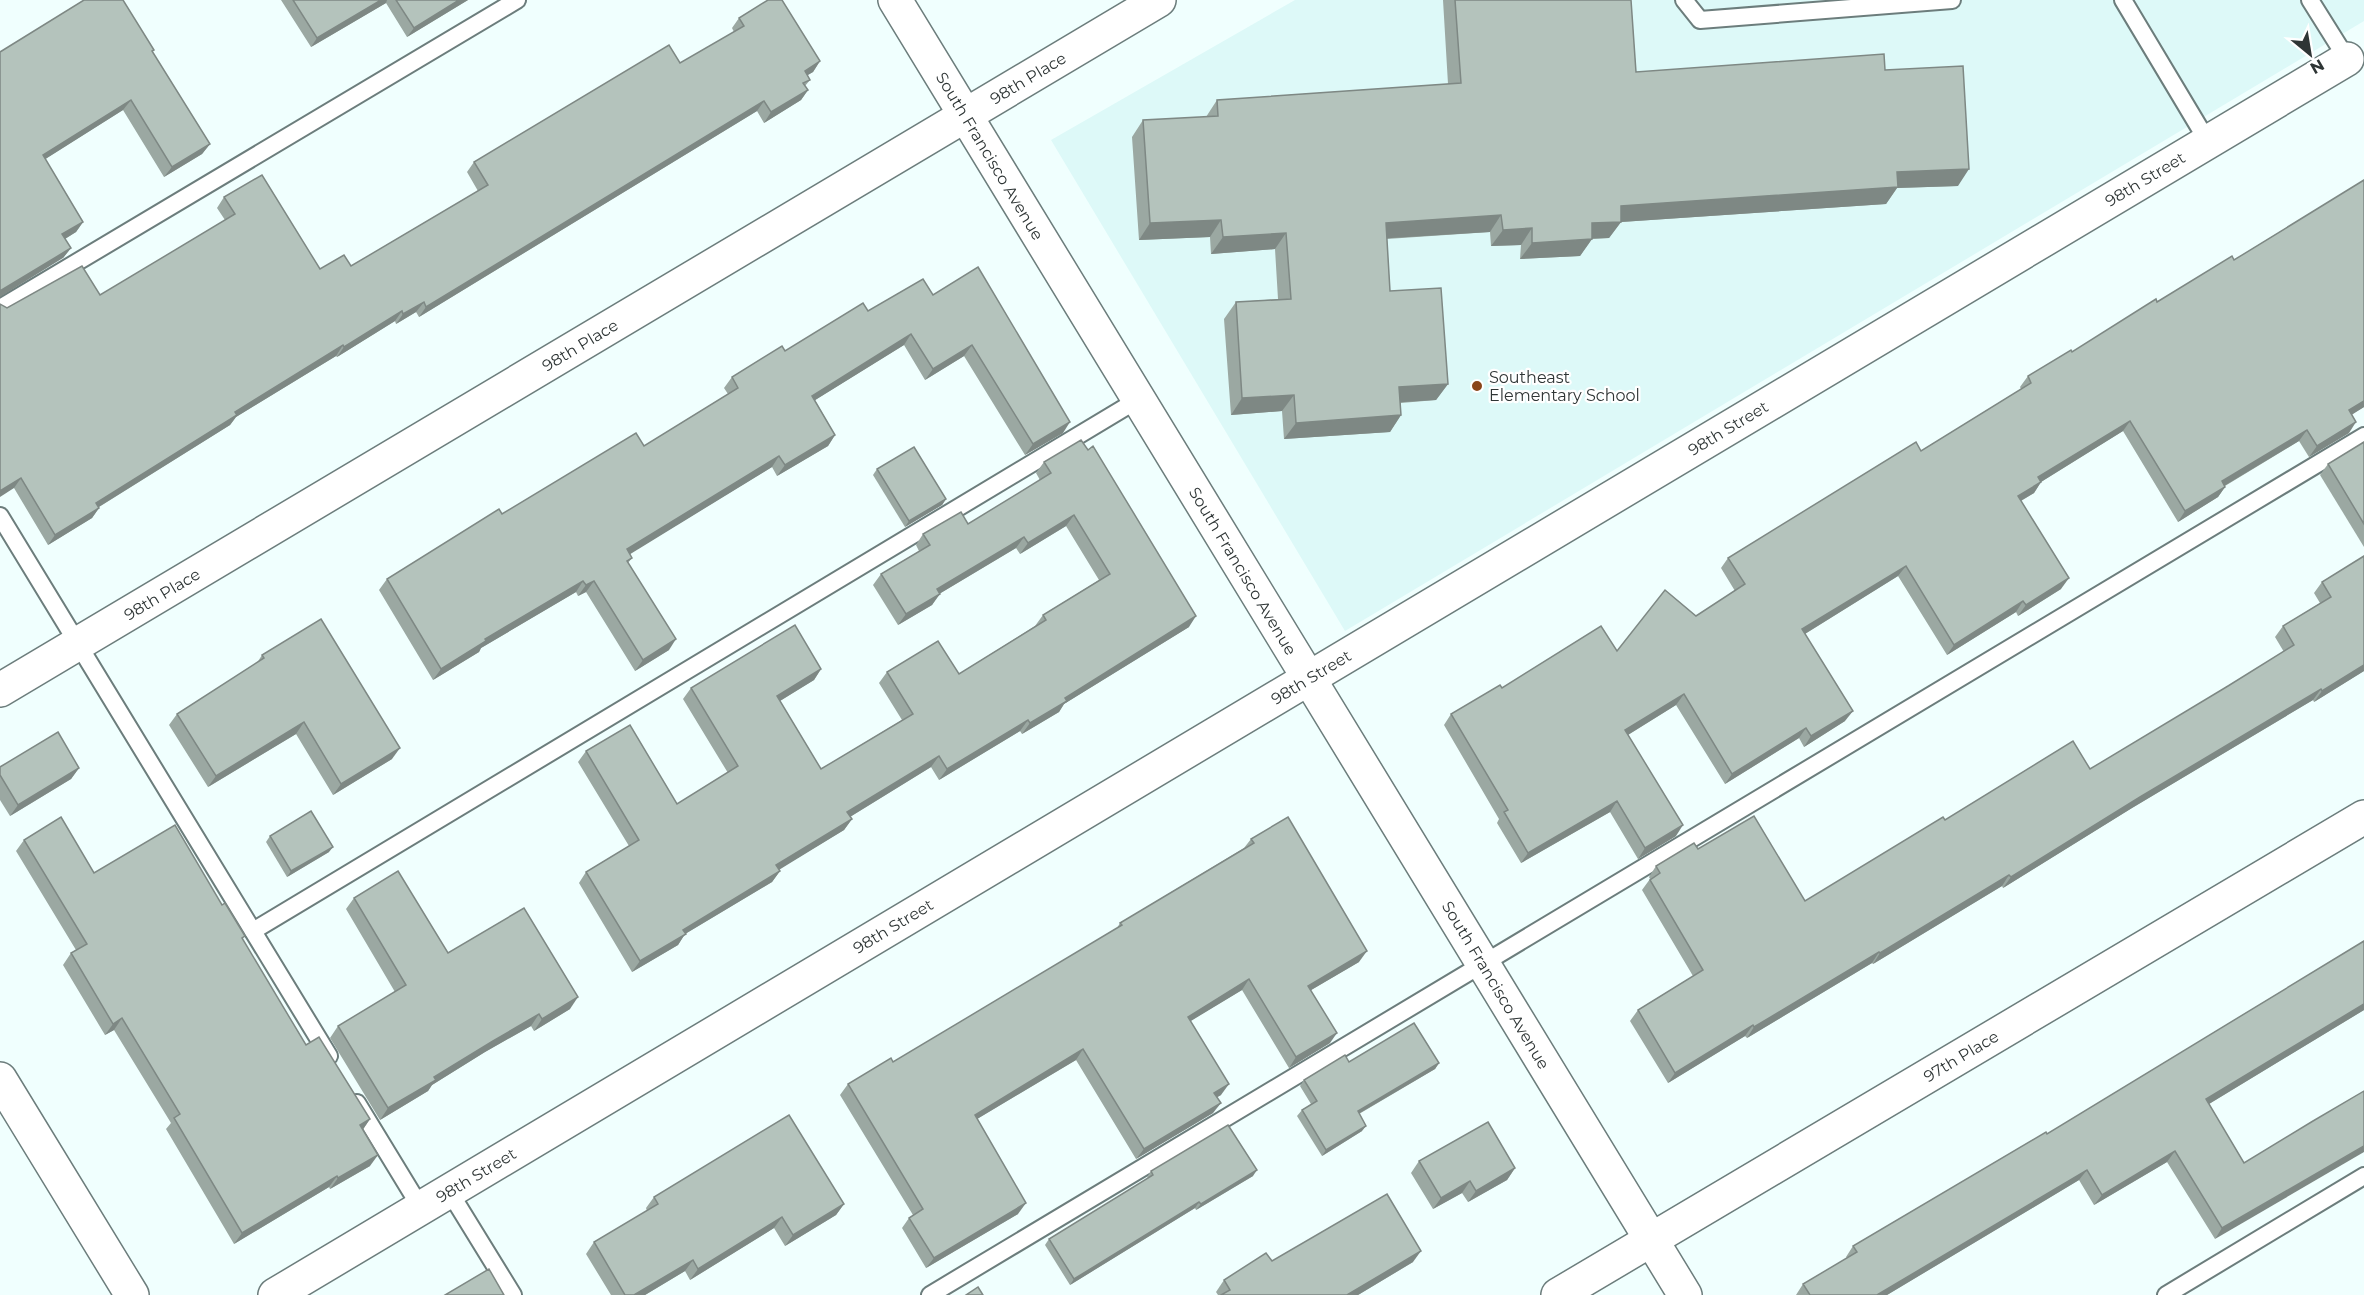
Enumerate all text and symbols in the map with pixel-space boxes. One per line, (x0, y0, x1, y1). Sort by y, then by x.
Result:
north arrow (2280, 24, 2340, 84)
street label: 98th Place (987, 48, 1070, 109)
text: N (2307, 55, 2328, 78)
street label: South Francisco Avenue (932, 69, 1047, 244)
street label: 98th Street (2102, 148, 2189, 211)
street label: 98th Place (539, 315, 622, 376)
place label: Southeast Elementary School (1489, 368, 1640, 405)
marker: Southeast Elementary School (1470, 379, 1484, 393)
street label: 98th Street (1685, 397, 1772, 460)
street label: South Francisco Avenue (1185, 484, 1300, 659)
street label: 98th Place (121, 564, 204, 625)
street label: 98th Street (1268, 646, 1355, 709)
street label: 98th Street (850, 895, 937, 958)
street label: South Francisco Avenue (1438, 898, 1553, 1073)
street label: 97th Place (1920, 1027, 2002, 1086)
street label: 98th Street (433, 1144, 520, 1207)

